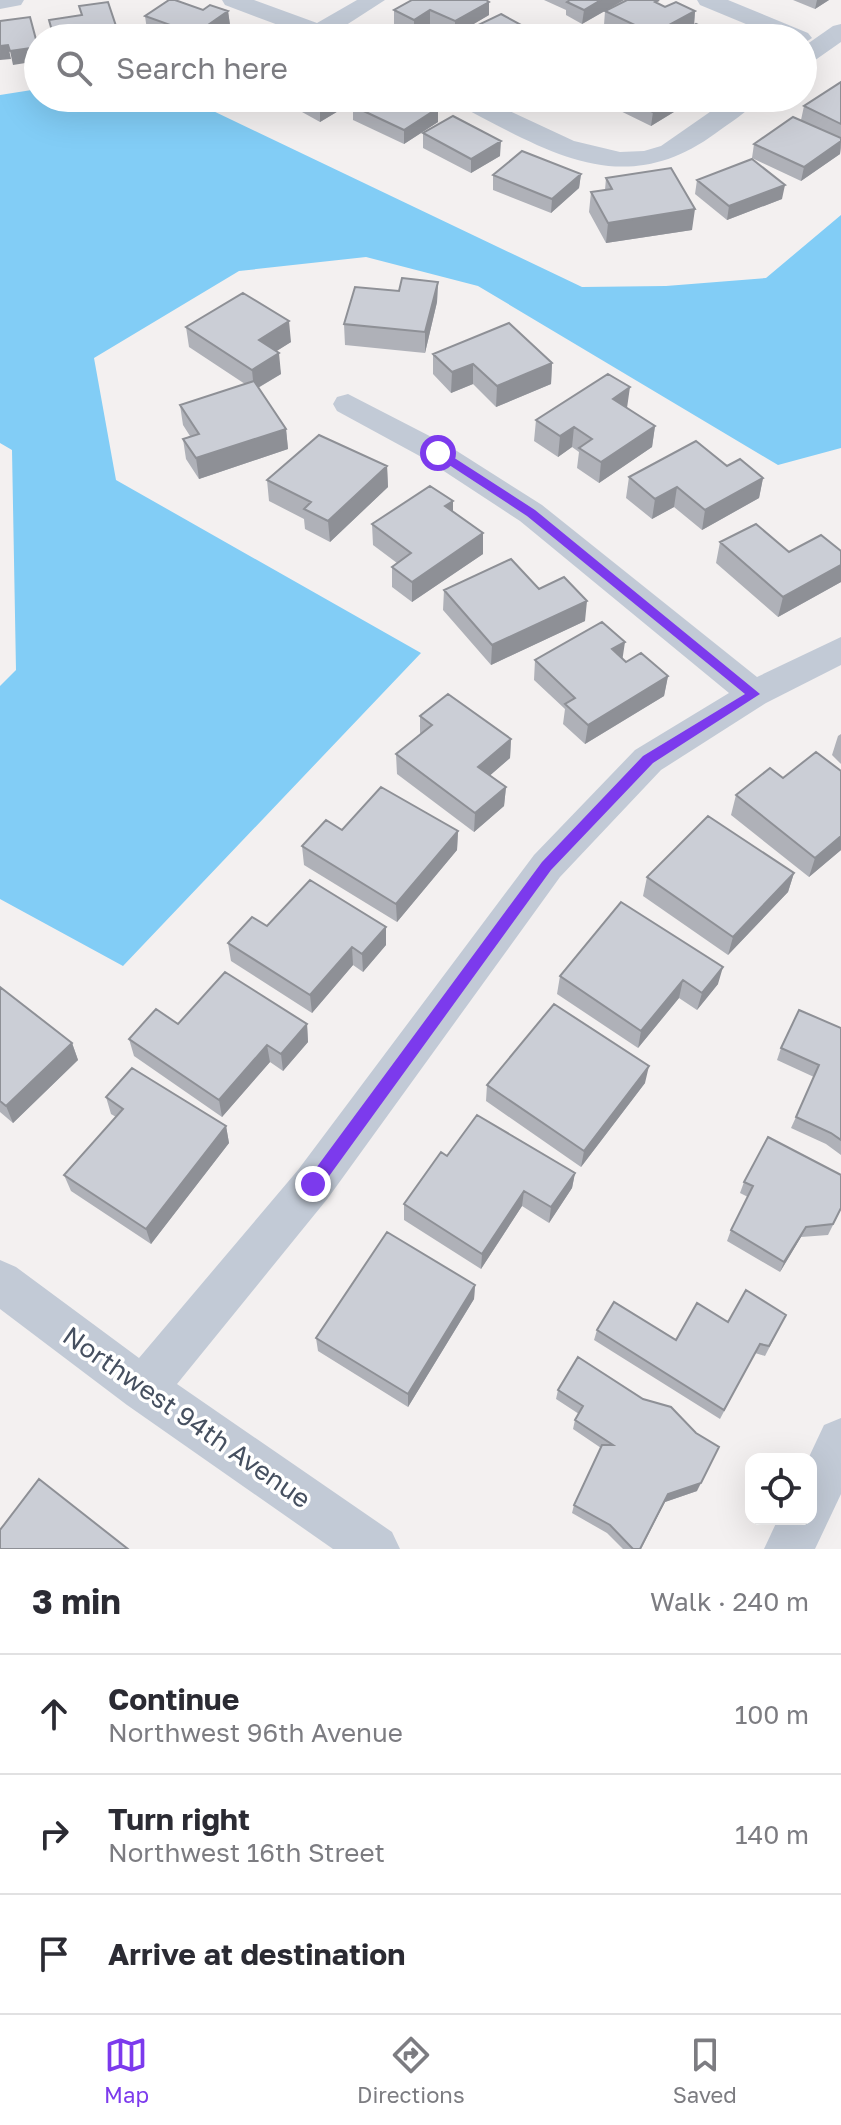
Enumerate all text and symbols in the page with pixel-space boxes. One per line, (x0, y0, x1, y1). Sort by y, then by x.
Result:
search box (24, 24, 817, 112)
icon: search (52, 46, 96, 90)
text: Search here (116, 50, 288, 86)
route start (420, 435, 456, 471)
route end (295, 1166, 331, 1202)
street label: Northwest 94th Avenue (57, 1320, 317, 1514)
map controls (745, 1453, 817, 1525)
button: locate (745, 1453, 817, 1525)
text: 3 min (32, 1581, 121, 1621)
text: Walk · 240 m (650, 1586, 809, 1617)
text: Continue (108, 1681, 239, 1717)
icon: ahead (32, 1692, 76, 1736)
text: 100 m (735, 1699, 809, 1730)
text: Northwest 96th Avenue (108, 1717, 403, 1748)
text: Turn right (108, 1801, 250, 1837)
icon: right (32, 1812, 76, 1856)
text: 140 m (735, 1819, 809, 1850)
text: Northwest 16th Street (108, 1837, 385, 1868)
icon: arrive (32, 1932, 76, 1976)
text: Arrive at destination (108, 1936, 405, 1972)
tab: Map (104, 2033, 149, 2108)
tab: Directions (357, 2033, 465, 2108)
tab: Saved (673, 2033, 737, 2108)

